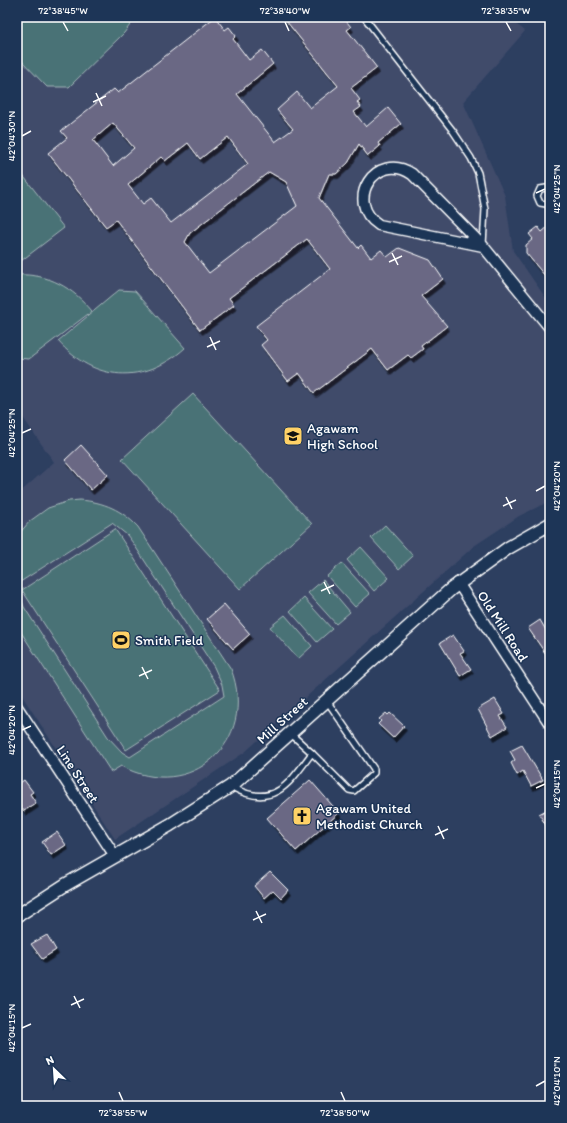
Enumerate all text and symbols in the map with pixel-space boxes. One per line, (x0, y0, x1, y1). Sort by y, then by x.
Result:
text: 72°38'45"W (38, 4, 88, 17)
text: 72°38'40"W (260, 4, 311, 17)
text: 72°38'35"W (482, 4, 531, 17)
text: 42°04'30"N (5, 111, 18, 161)
text: 42°04'25"N (550, 164, 563, 214)
text: 42°04'25"N (5, 408, 18, 458)
place label: Agawam High School (307, 420, 378, 453)
school or university icon: Agawam High School (282, 425, 304, 447)
text: 42°04'20"N (550, 461, 563, 511)
street label: Old Mill Road (473, 588, 532, 665)
sports icon: Smith Field (110, 629, 132, 651)
place label: Smith Field (135, 632, 204, 649)
street label: Mill Street (253, 693, 311, 748)
text: 42°04'20"N (5, 705, 18, 755)
street label: Line Street (53, 742, 103, 806)
text: 42°04'15"N (550, 759, 563, 808)
place label: Agawam United Methodist Church (316, 800, 423, 833)
church icon: Agawam United Methodist Church (291, 805, 313, 827)
text: 42°04'15"N (5, 1003, 18, 1052)
north arrow (34, 1049, 74, 1089)
text: N (44, 1053, 56, 1068)
text: 42°04'10"N (550, 1056, 563, 1106)
text: 72°38'55"W (99, 1106, 148, 1119)
text: 72°38'50"W (320, 1106, 370, 1119)

